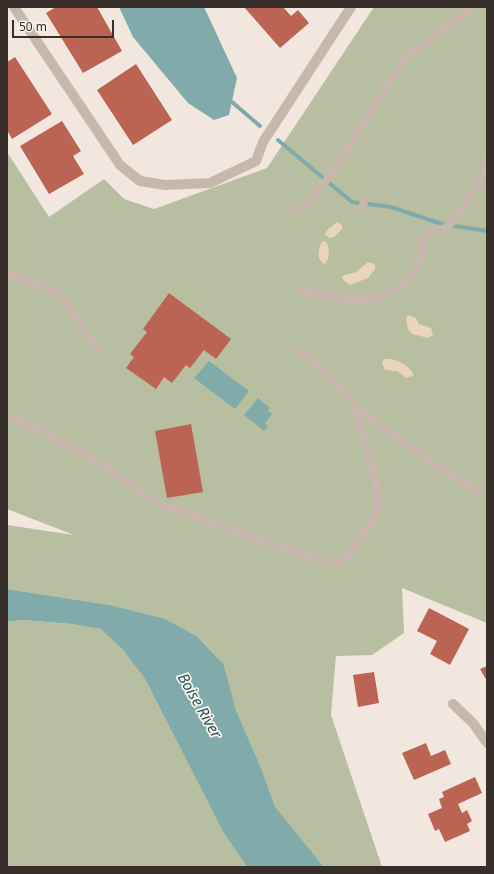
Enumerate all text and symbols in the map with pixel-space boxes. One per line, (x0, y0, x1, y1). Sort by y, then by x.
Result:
scale bar (14, 12, 116, 38)
text: 50 m (19, 18, 47, 35)
water label: Boise River (173, 670, 225, 742)

